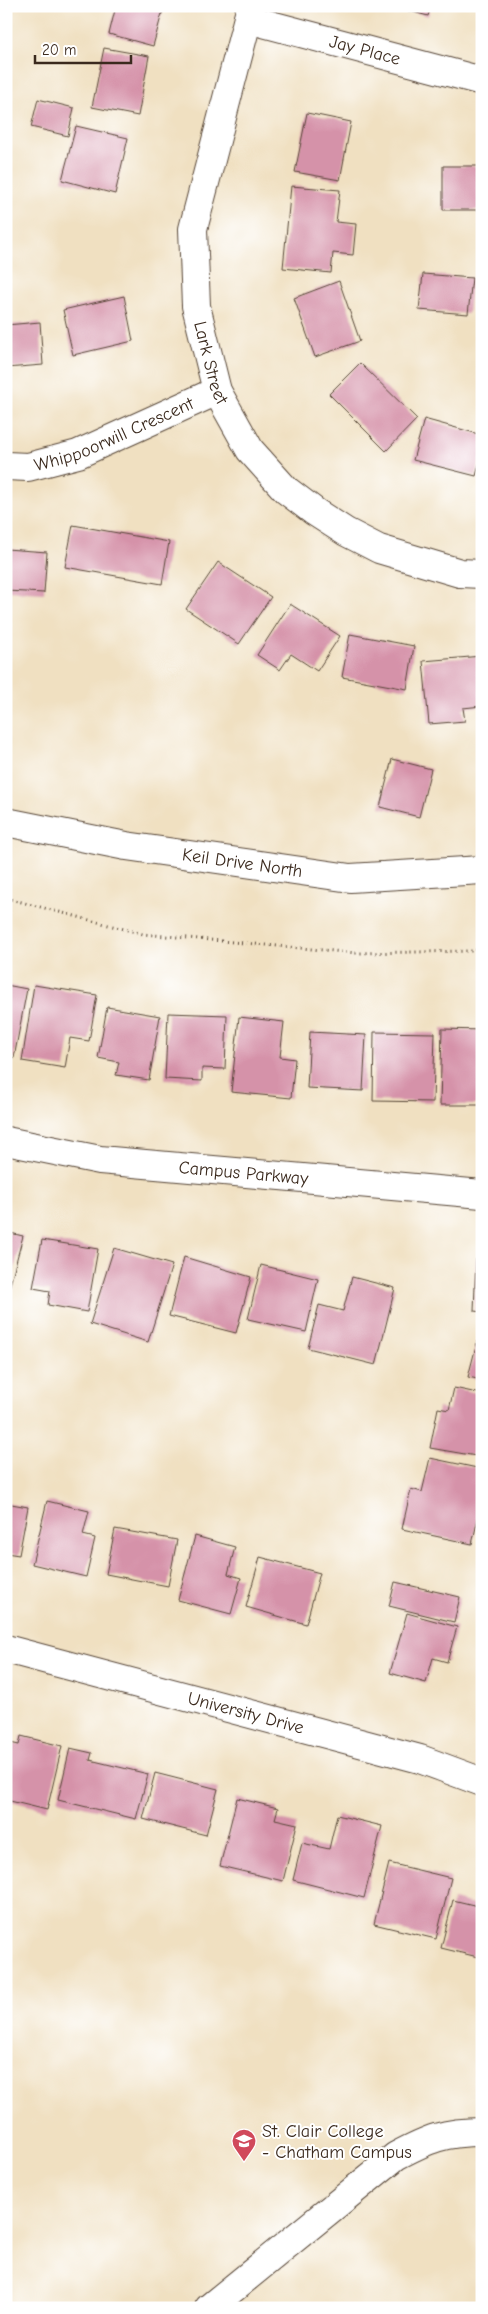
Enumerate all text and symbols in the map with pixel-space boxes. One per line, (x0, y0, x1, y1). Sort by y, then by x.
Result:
street label: Jay Place (327, 31, 403, 70)
scale bar (35, 32, 131, 64)
text: 20 m (42, 41, 76, 59)
street label: Lark Street (189, 319, 233, 409)
street label: Whippoorwill Crescent (32, 393, 198, 476)
street label: Keil Drive North (181, 844, 304, 882)
street label: Campus Parkway (178, 1157, 310, 1190)
street label: University Drive (185, 1688, 306, 1739)
place label: St. Clair College - Chatham Campus (262, 2121, 412, 2163)
school or university icon: St. Clair College - Chatham Campus (231, 2128, 257, 2162)

